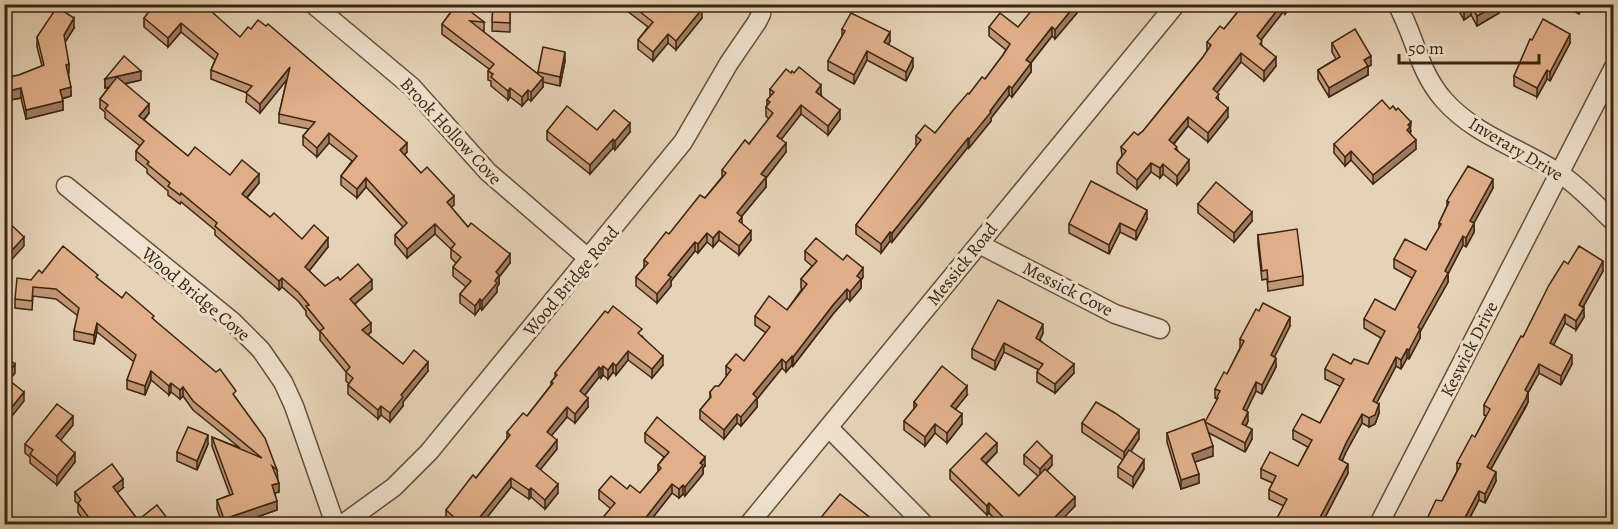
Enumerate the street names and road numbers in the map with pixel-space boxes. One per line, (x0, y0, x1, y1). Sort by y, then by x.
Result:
street label: Brook Hollow Cove (395, 72, 507, 190)
street label: Inverary Drive (1464, 111, 1568, 187)
street label: Messick Road (921, 217, 1003, 310)
street label: Wood Bridge Road (517, 221, 624, 342)
street label: Wood Bridge Cove (136, 241, 255, 347)
street label: Messick Cove (1019, 256, 1117, 322)
street label: Keswick Drive (1435, 297, 1503, 401)

